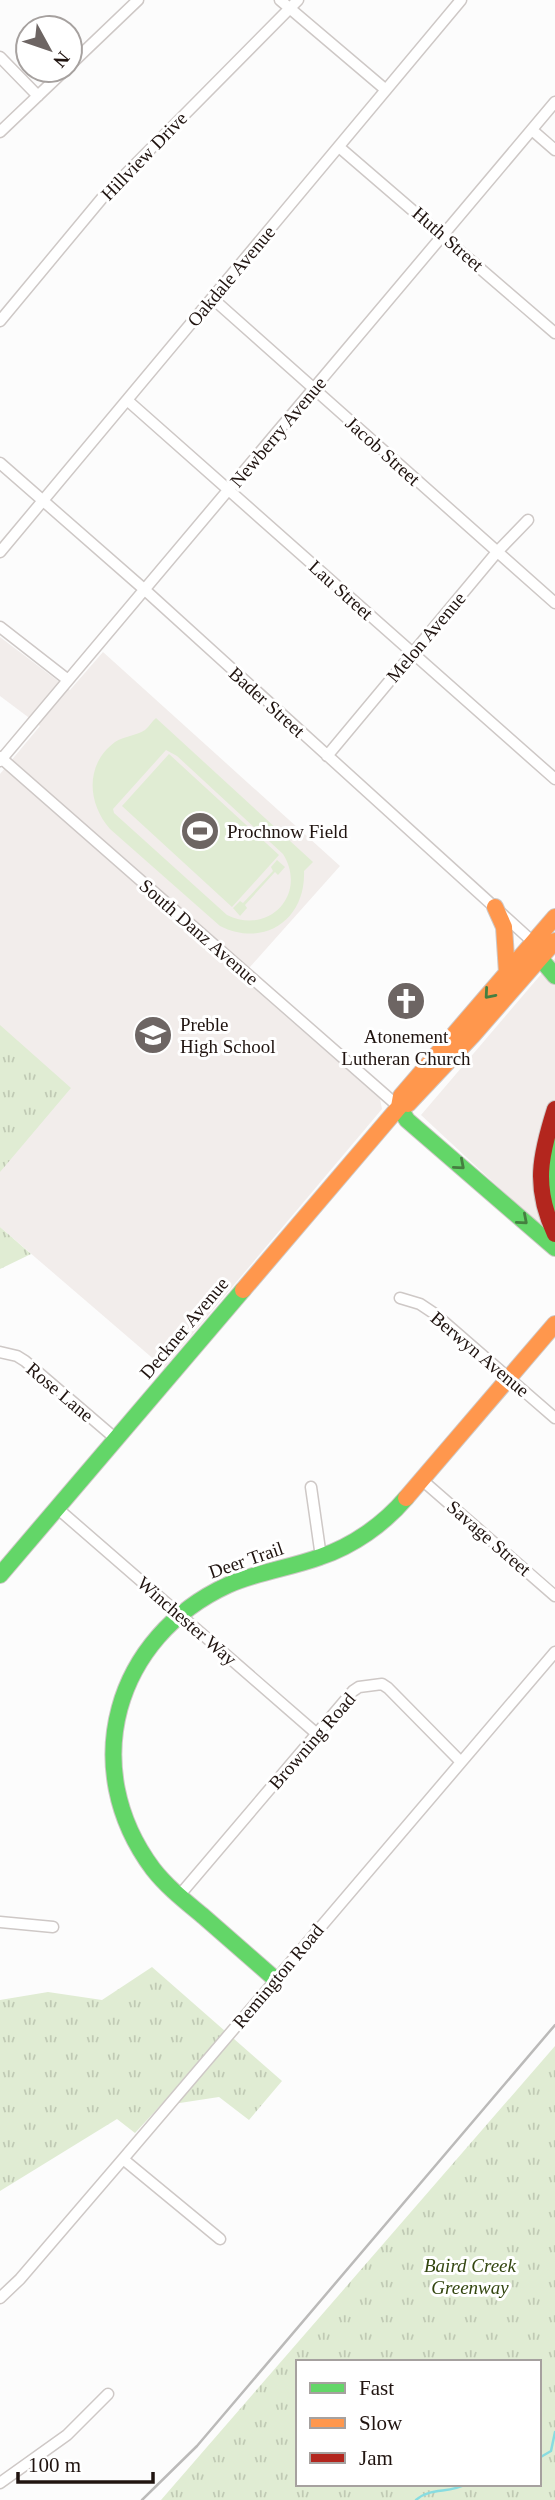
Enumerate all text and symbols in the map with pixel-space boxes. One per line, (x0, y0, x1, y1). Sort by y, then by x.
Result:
north arrow (14, 14, 84, 84)
text: N (49, 48, 74, 72)
street label: Hillview Drive (97, 108, 191, 204)
street label: Huth Street (408, 203, 488, 276)
street label: Oakdale Avenue (183, 221, 279, 331)
street label: Newberry Avenue (226, 373, 330, 491)
street label: Jacob Street (342, 412, 425, 490)
street label: Lau Street (305, 556, 378, 625)
street label: Melon Avenue (382, 588, 470, 686)
street label: Bader Street (225, 663, 310, 742)
sports icon: Prochnow Field (179, 810, 221, 852)
place label: Prochnow Field (227, 821, 348, 842)
street label: South Danz Avenue (135, 875, 263, 989)
church icon: Atonement Lutheran Church (385, 980, 427, 1022)
one-way arrow (485, 985, 497, 998)
school or university icon: Preble High School (132, 1014, 174, 1056)
place label: Preble High School (180, 1014, 276, 1057)
place label: Atonement Lutheran Church (341, 1026, 471, 1069)
one-way arrow (451, 1157, 464, 1169)
one-way arrow (515, 1212, 528, 1224)
street label: Deckner Avenue (136, 1273, 232, 1383)
street label: Berwyn Avenue (427, 1307, 533, 1401)
street label: Rose Lane (22, 1358, 98, 1426)
street label: Savage Street (443, 1496, 536, 1580)
street label: Deer Trail (206, 1537, 286, 1583)
street label: Winchester Way (133, 1572, 241, 1670)
street label: Browning Road (264, 1688, 360, 1793)
street label: Remington Road (228, 1919, 328, 2032)
park label: Baird Creek Greenway (424, 2255, 517, 2298)
legend (296, 2360, 541, 2486)
text: Fast (359, 2376, 394, 2400)
text: Slow (359, 2411, 403, 2435)
scale bar (18, 2440, 152, 2484)
text: Jam (359, 2446, 393, 2470)
text: 100 m (28, 2453, 81, 2477)

